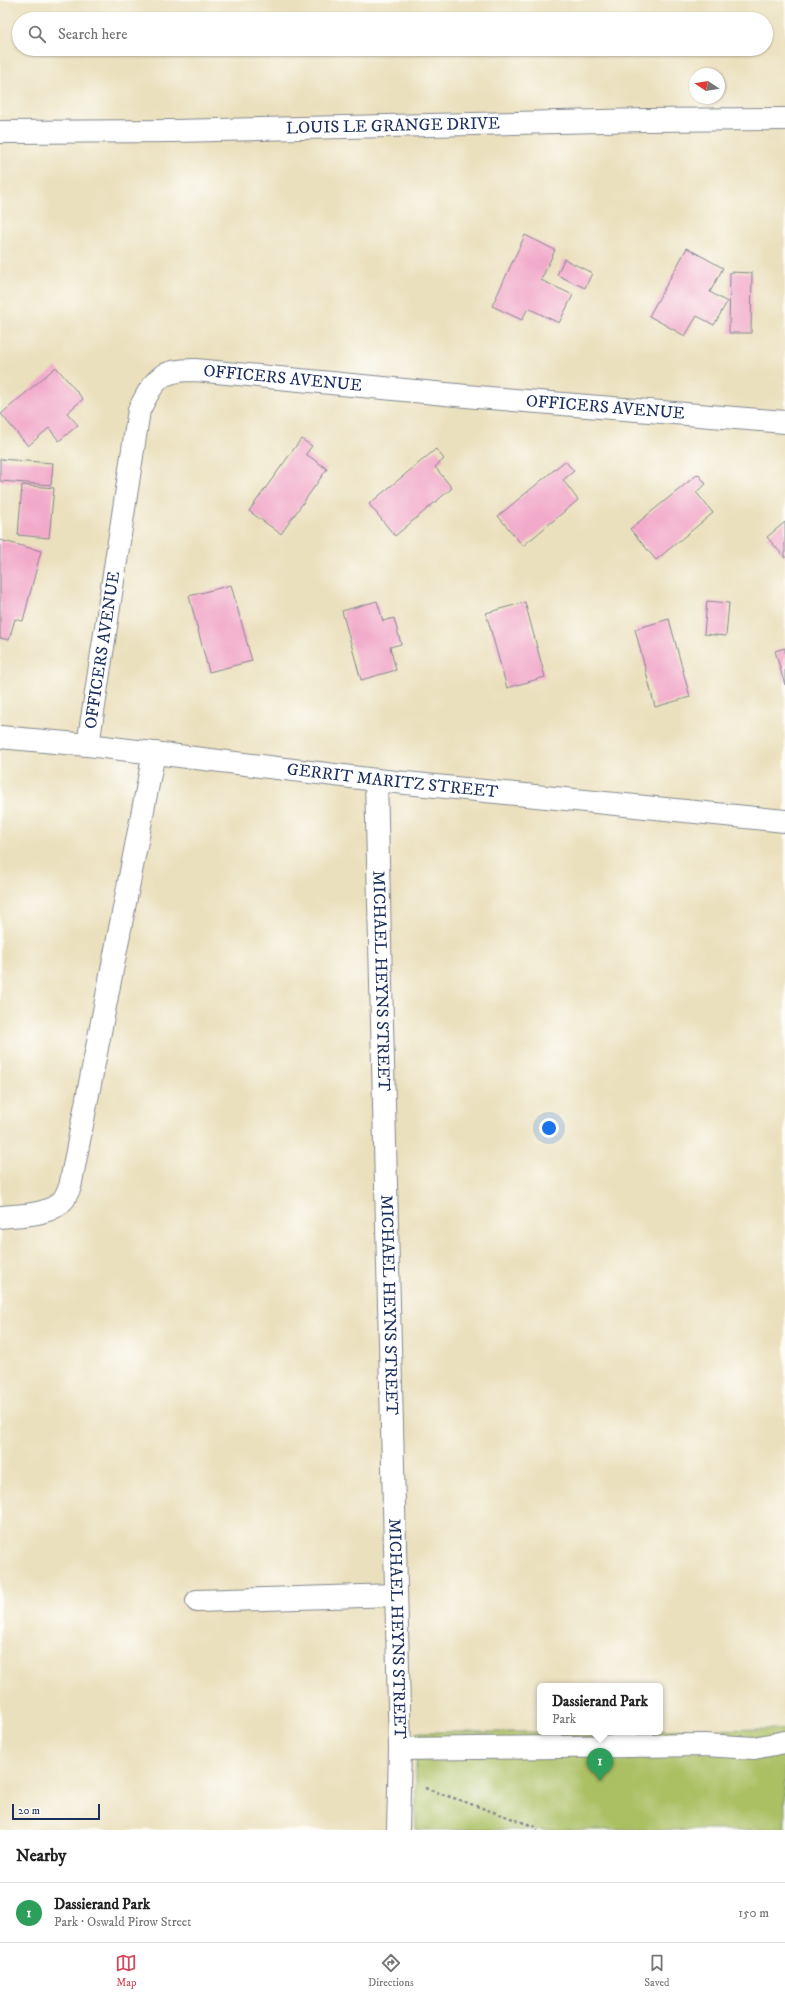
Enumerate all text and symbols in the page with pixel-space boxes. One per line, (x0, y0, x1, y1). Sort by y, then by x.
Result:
search box (12, 12, 773, 56)
icon: search (26, 23, 48, 45)
text: Search here (58, 25, 127, 44)
north arrow (689, 68, 725, 104)
street label: LOUIS LE GRANGE DRIVE (286, 112, 500, 139)
street label: OFFICERS AVENUE (202, 360, 363, 397)
street label: OFFICERS AVENUE (525, 390, 686, 425)
street label: OFFICERS AVENUE (80, 570, 125, 730)
street label: GERRIT MARITZ STREET (286, 758, 499, 803)
street label: MICHAEL HEYNS STREET (367, 870, 395, 1092)
your location (539, 1118, 559, 1138)
street label: MICHAEL HEYNS STREET (375, 1194, 403, 1415)
street label: MICHAEL HEYNS STREET (383, 1518, 411, 1739)
popup (537, 1683, 663, 1735)
text: Dassierand Park (552, 1692, 648, 1711)
text: Park (552, 1711, 576, 1727)
pin: 1 (587, 1748, 613, 1781)
scale bar (12, 1802, 100, 1821)
text: 20 m (18, 1804, 40, 1818)
text: Nearby (16, 1845, 66, 1867)
text: Dassierand Park (54, 1895, 150, 1914)
text: 1 (27, 1905, 31, 1921)
text: 150 m (738, 1905, 769, 1921)
text: Park · Oswald Pirow Street (54, 1914, 191, 1930)
tab: Map (115, 1952, 137, 1990)
tab: Directions (368, 1952, 414, 1990)
tab: Saved (644, 1952, 670, 1990)

